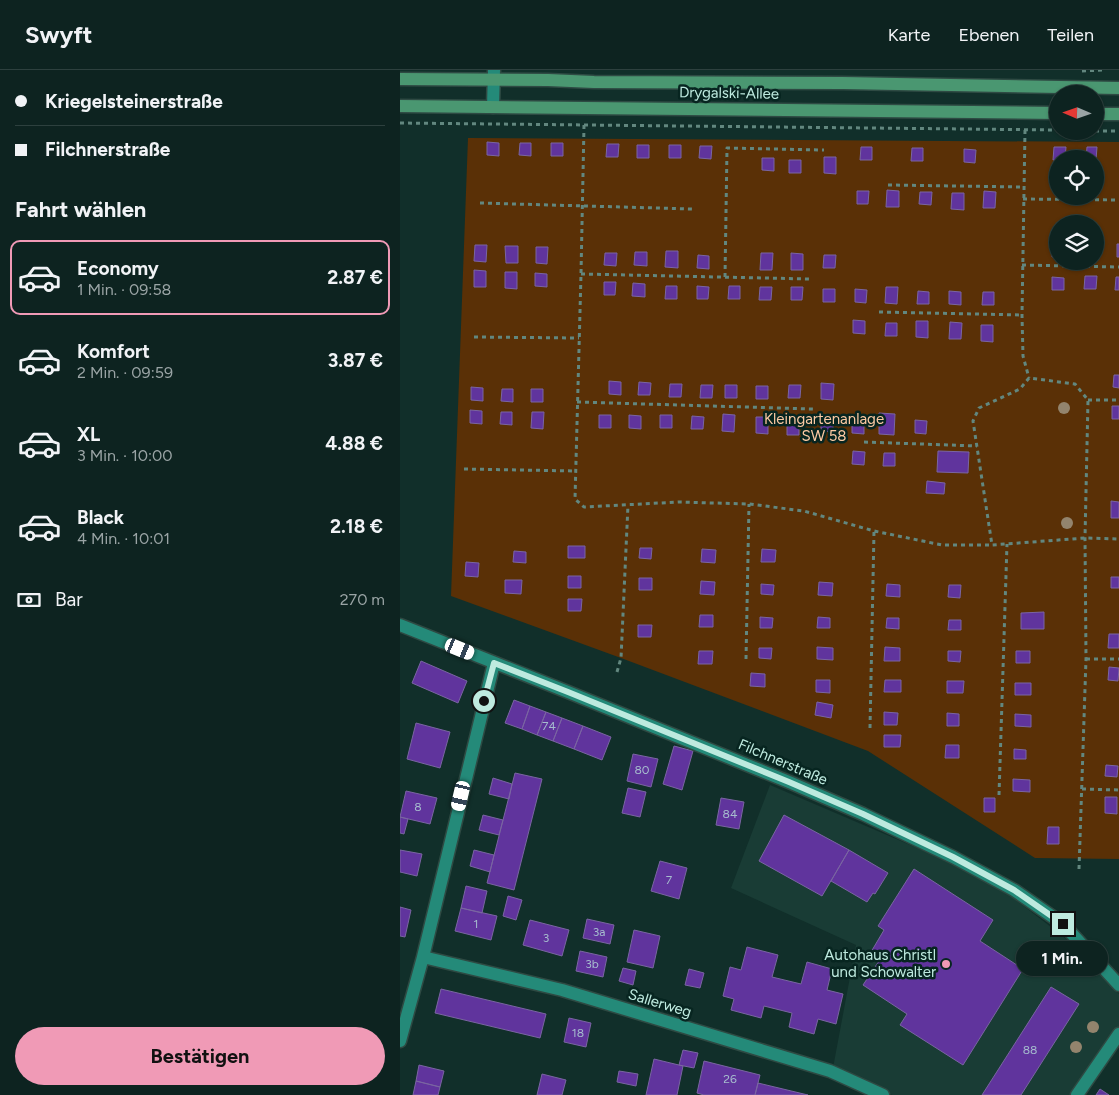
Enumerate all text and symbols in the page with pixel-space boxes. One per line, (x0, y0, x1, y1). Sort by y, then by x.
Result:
text: Swyft (25, 20, 93, 49)
text: Karte (888, 24, 930, 46)
text: Ebenen (958, 24, 1019, 46)
text: Teilen (1047, 24, 1094, 46)
street label: Drygalski-Allee (679, 83, 779, 103)
north arrow (1049, 85, 1104, 140)
map controls (1049, 85, 1104, 270)
text: Kriegelsteinerstraße (45, 90, 223, 113)
text: Filchnerstraße (45, 138, 170, 161)
button: locate (1049, 150, 1104, 205)
text: Fahrt wählen (15, 196, 146, 223)
button: layers (1049, 215, 1104, 270)
icon: car (17, 255, 62, 300)
text: Economy (77, 257, 159, 280)
text: 2.87 € (327, 266, 383, 289)
text: 1 Min. · 09:58 (77, 280, 171, 299)
icon: car (17, 338, 62, 383)
text: Komfort (77, 340, 150, 363)
text: 3.87 € (328, 349, 383, 372)
text: 2 Min. · 09:59 (77, 363, 173, 382)
park label: Kleingartenanlage SW 58 (764, 410, 884, 445)
icon: car (17, 421, 62, 466)
text: XL (77, 423, 100, 446)
text: 4.88 € (325, 432, 383, 455)
text: 3 Min. · 10:00 (77, 446, 173, 465)
icon: car (17, 504, 62, 549)
text: Black (77, 506, 124, 529)
text: 2.18 € (330, 515, 383, 538)
text: 4 Min. · 10:01 (77, 529, 170, 548)
icon: cash (15, 586, 43, 614)
text: Bar (55, 588, 83, 611)
text: 270 m (340, 590, 385, 609)
car (443, 636, 476, 662)
route start (473, 690, 495, 712)
house number: 74 (542, 719, 556, 733)
street label: Filchnerstraße (736, 735, 830, 789)
house number: 80 (634, 763, 650, 777)
car (450, 780, 471, 812)
house number: 8 (414, 800, 422, 814)
house number: 84 (723, 807, 738, 821)
house number: 7 (666, 873, 673, 887)
route end (1052, 913, 1074, 935)
house number: 1 (474, 917, 478, 931)
house number: 3a (593, 925, 605, 939)
house number: 3 (543, 931, 549, 945)
callout: 1 Min. (1017, 942, 1109, 976)
place label: Autohaus Christl und Schowalter (824, 946, 936, 981)
text: 1 Min. (1041, 949, 1083, 968)
house number: 3b (585, 957, 599, 971)
marker: Autohaus Christl und Schowalter (940, 958, 952, 970)
street label: Sallerweg (626, 985, 694, 1021)
house number: 18 (572, 1026, 584, 1040)
button: Bestätigen (15, 1027, 385, 1085)
house number: 88 (1023, 1043, 1037, 1057)
house number: 26 (723, 1072, 737, 1086)

